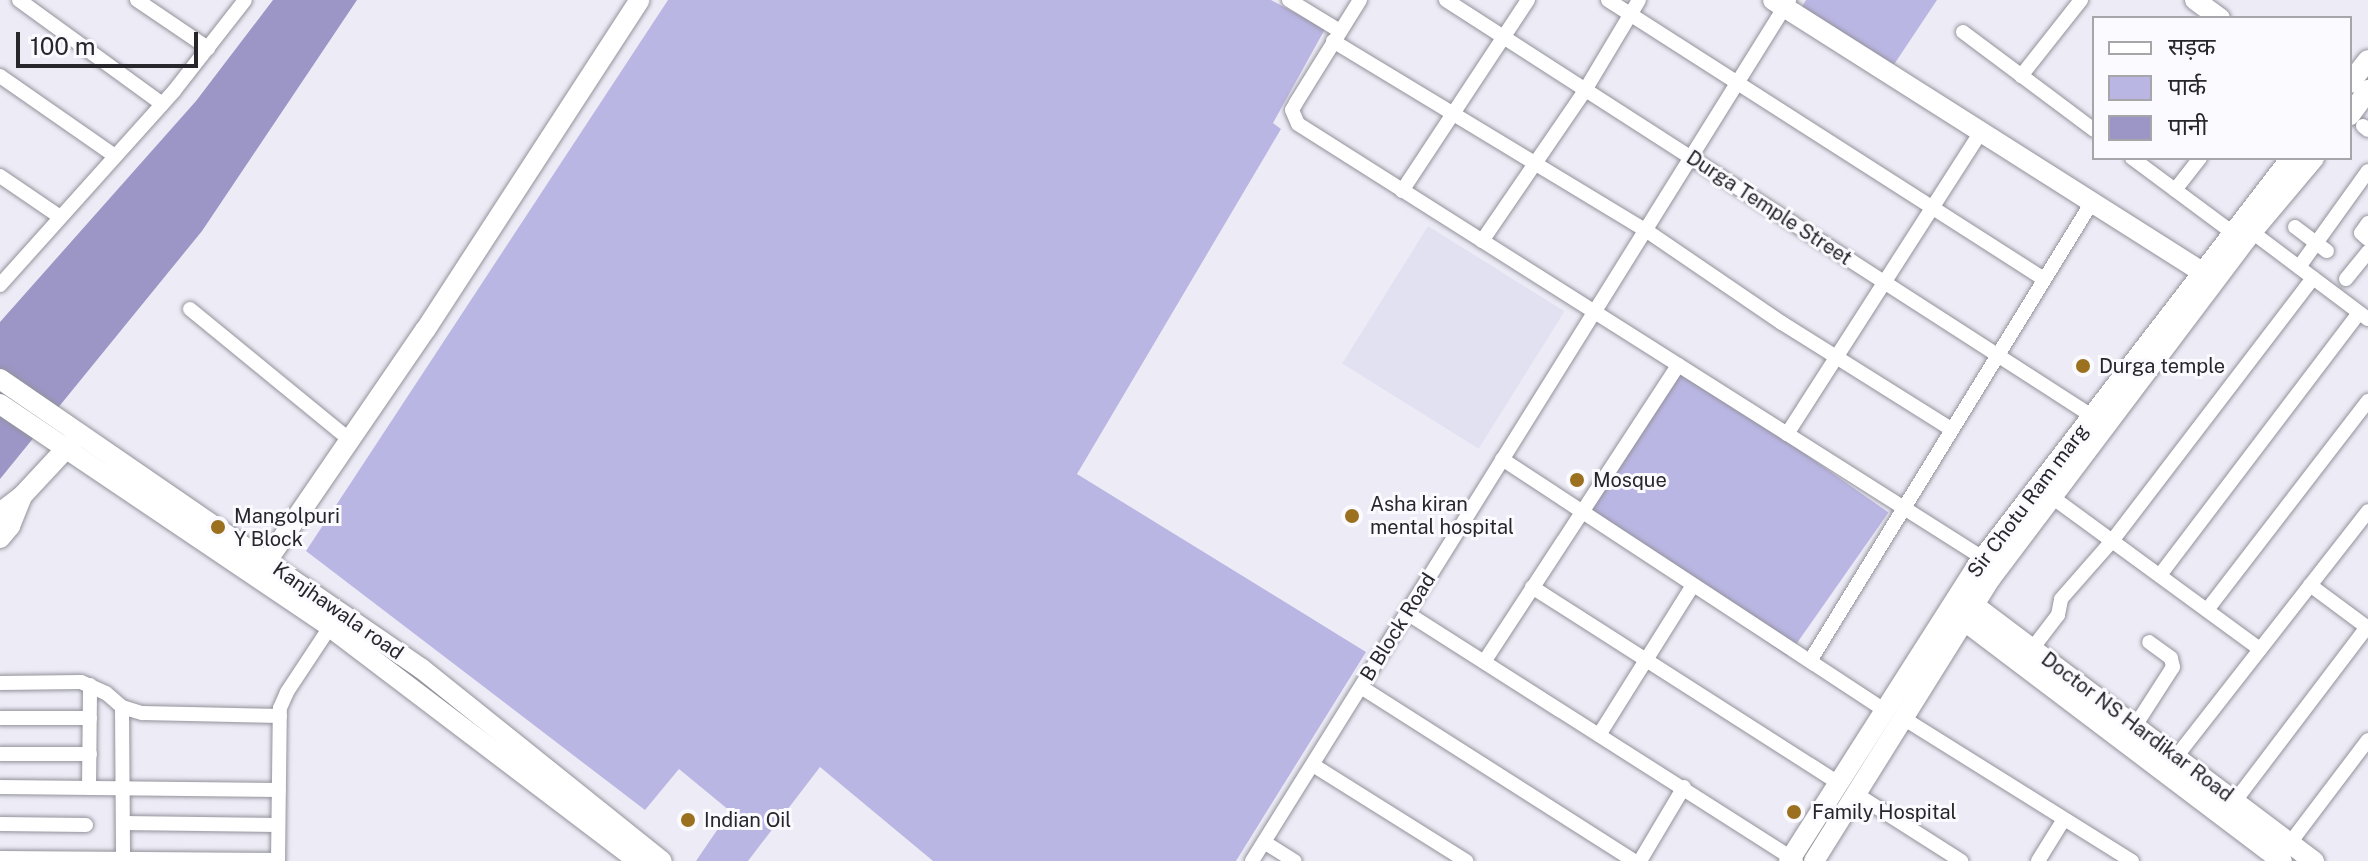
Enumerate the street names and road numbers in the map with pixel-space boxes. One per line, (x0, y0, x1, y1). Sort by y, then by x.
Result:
street label: Durga Temple Street (1682, 146, 1856, 270)
street label: Sir Chotu Ram marg (1962, 419, 2094, 583)
street label: Kanjhawala road (268, 557, 408, 665)
street label: B Block Road (1355, 569, 1441, 685)
street label: Doctor NS Hardikar Road (2036, 647, 2238, 807)

